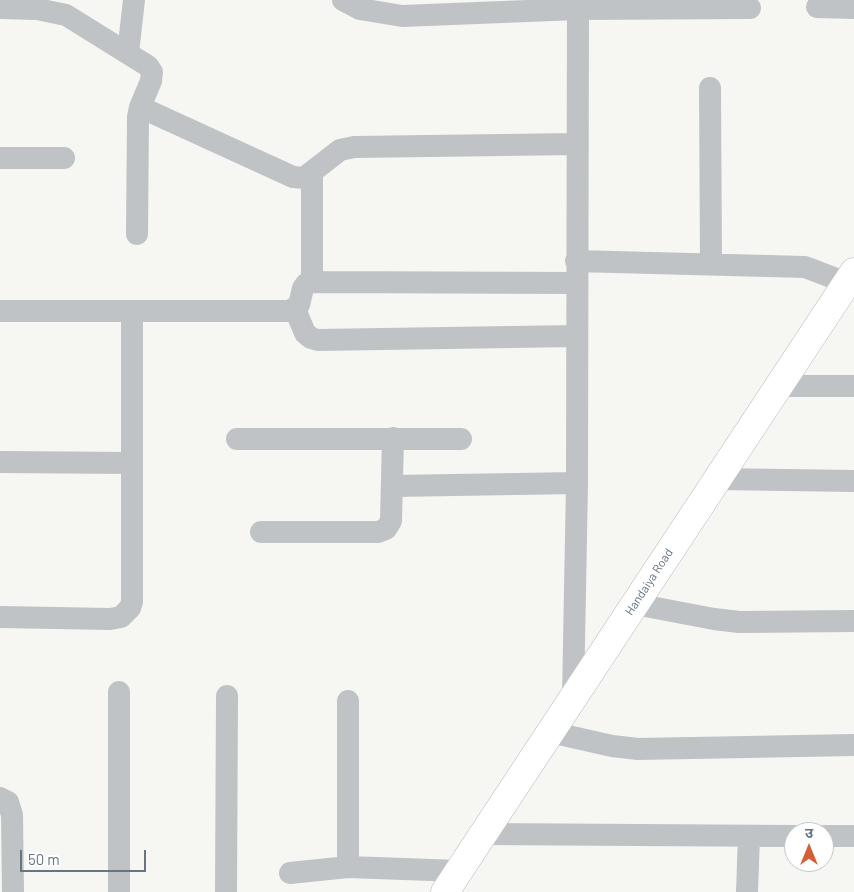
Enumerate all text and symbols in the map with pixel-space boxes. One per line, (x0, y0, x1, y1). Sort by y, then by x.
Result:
street label: Handaiya Road (622, 546, 676, 618)
north arrow (784, 822, 834, 872)
text: उ (805, 824, 813, 841)
scale bar (22, 840, 149, 872)
text: 50 m (28, 850, 60, 868)

